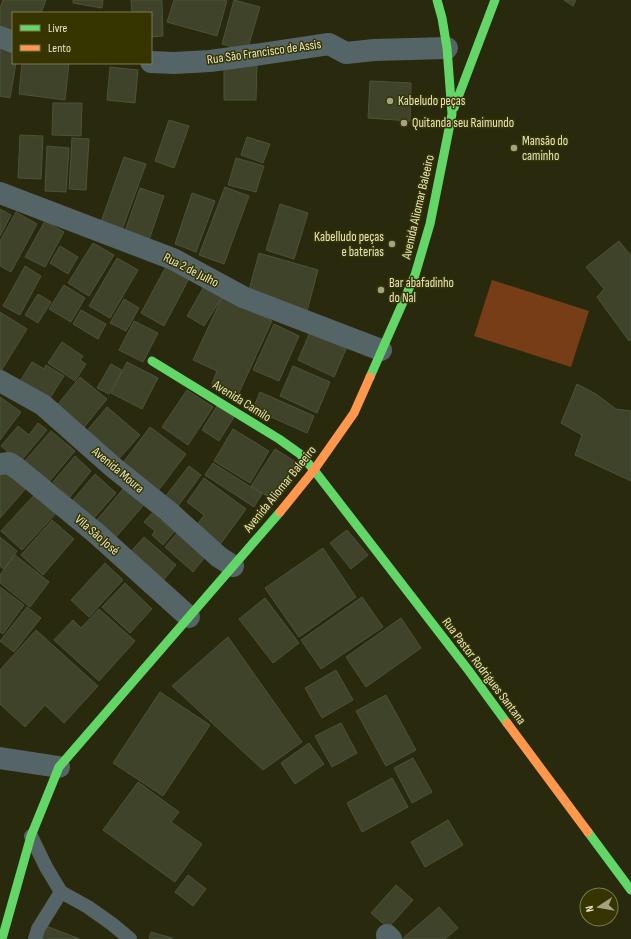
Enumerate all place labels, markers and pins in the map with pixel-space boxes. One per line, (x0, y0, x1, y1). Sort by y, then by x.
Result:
place label: Kabeludo peças (398, 93, 466, 109)
marker: Kabeludo peças (385, 96, 395, 106)
place label: Quitanda seu Raimundo (412, 115, 514, 131)
marker: Quitanda seu Raimundo (399, 118, 409, 128)
place label: Mansão do caminho (522, 133, 568, 164)
marker: Mansão do caminho (509, 143, 519, 153)
place label: Kabelludo peças e baterias (314, 229, 384, 260)
marker: Kabelludo peças e baterias (387, 239, 397, 249)
place label: Bar abafadinho do Nal (389, 275, 454, 306)
marker: Bar abafadinho do Nal (376, 285, 386, 295)

